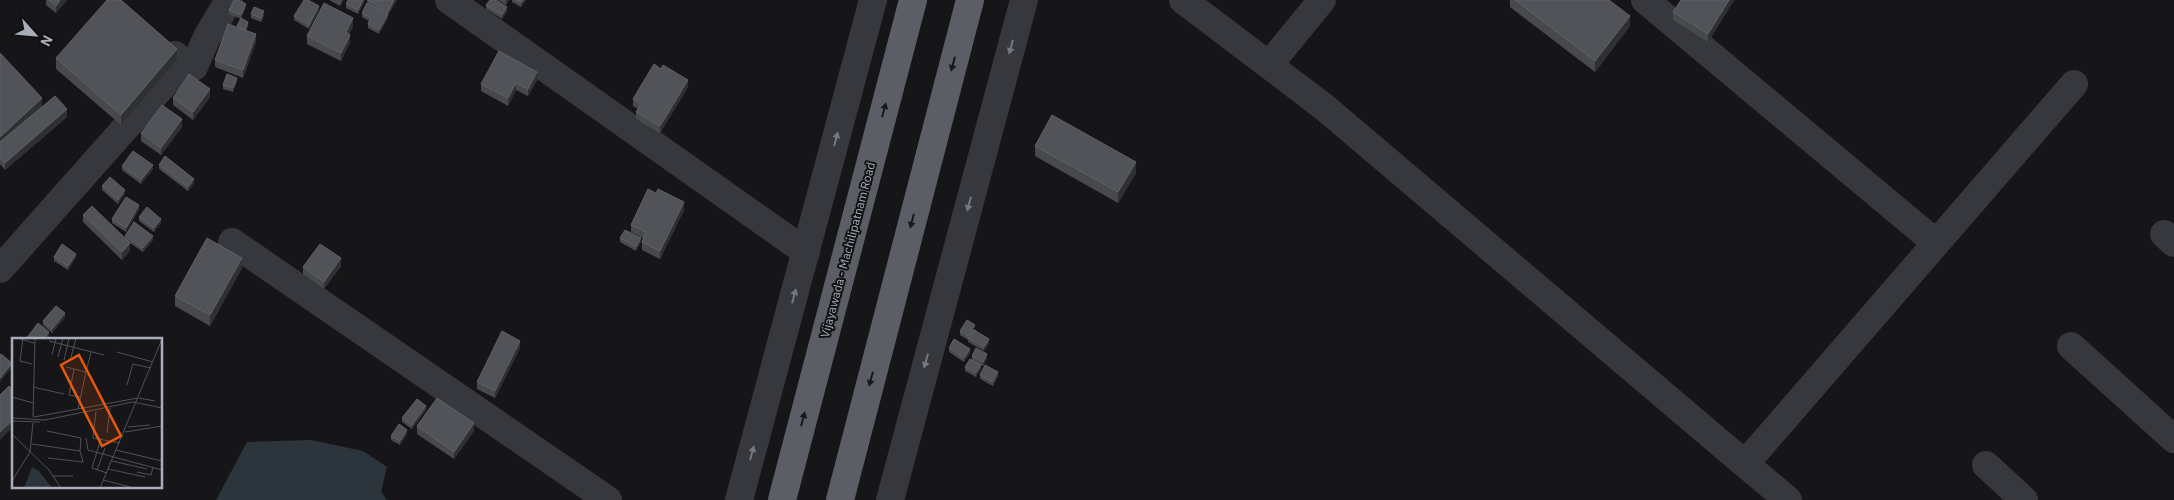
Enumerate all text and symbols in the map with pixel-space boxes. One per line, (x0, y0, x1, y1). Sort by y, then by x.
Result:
north arrow (10, 10, 60, 60)
text: N (36, 32, 57, 50)
one-way arrow (1007, 40, 1015, 55)
one-way arrow (949, 57, 957, 72)
one-way arrow (881, 102, 889, 117)
one-way arrow (832, 131, 840, 147)
street label: Vijayawada - Machilipatnam Road (817, 160, 878, 339)
one-way arrow (964, 196, 972, 211)
one-way arrow (908, 214, 916, 229)
one-way arrow (790, 288, 798, 304)
inset map (12, 338, 162, 488)
one-way arrow (922, 353, 930, 368)
one-way arrow (867, 371, 875, 386)
one-way arrow (799, 412, 807, 427)
one-way arrow (748, 445, 756, 460)

